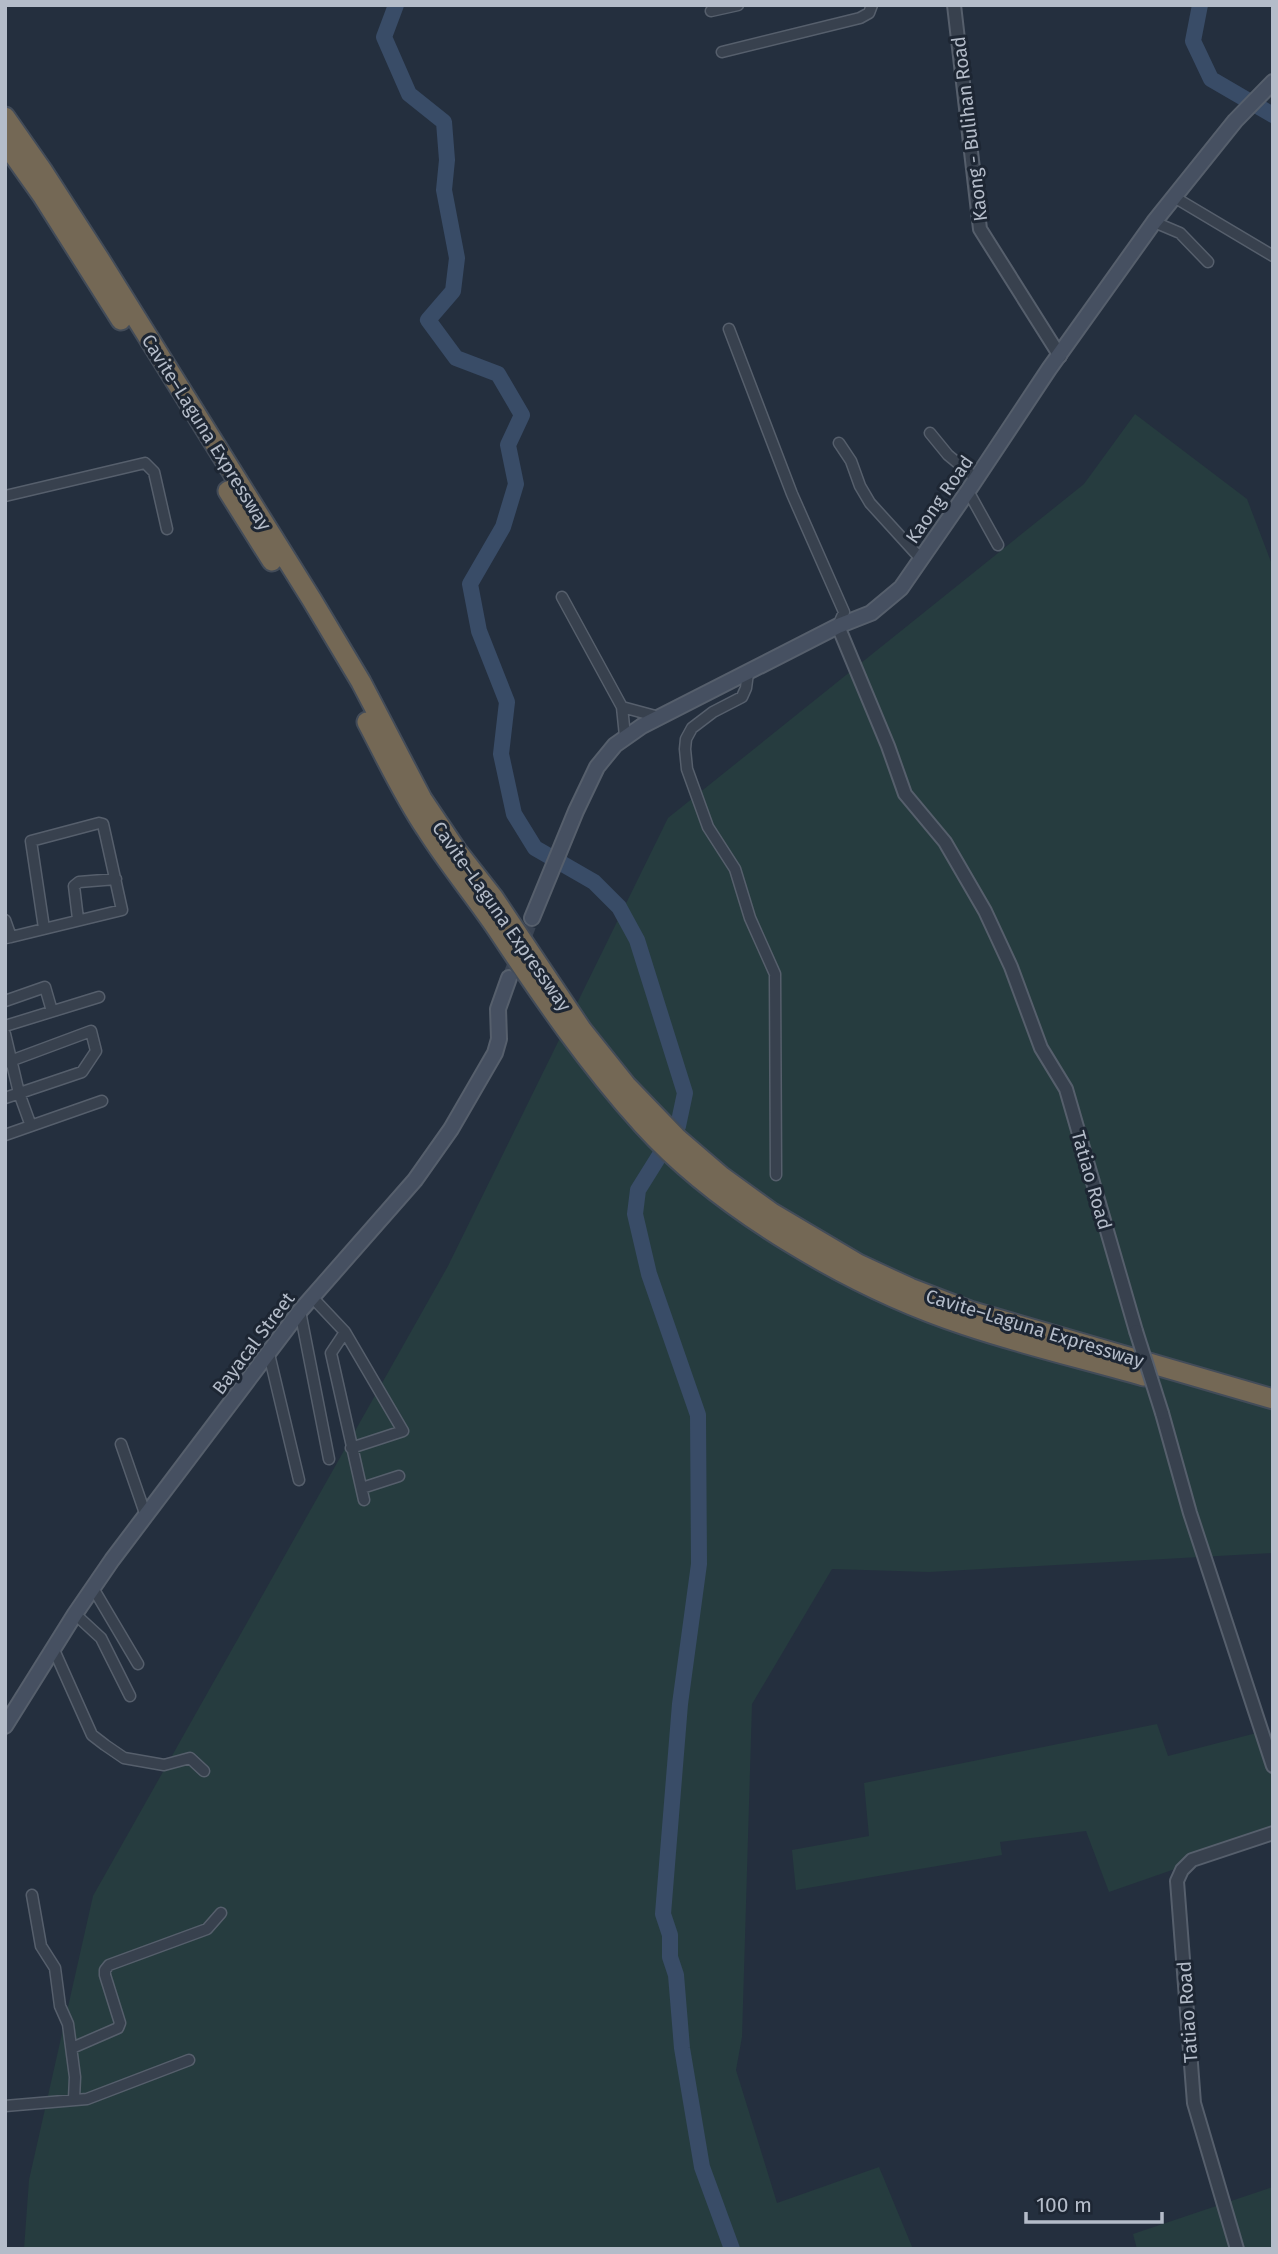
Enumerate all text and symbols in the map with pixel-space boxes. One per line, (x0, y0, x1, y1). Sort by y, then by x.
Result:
street label: Kaong - Bulihan Road (947, 35, 992, 223)
street label: Cavite–Laguna Expressway (137, 330, 277, 535)
street label: Kaong Road (901, 451, 978, 548)
street label: Cavite–Laguna Expressway (427, 817, 576, 1016)
street label: Tatiao Road (1066, 1128, 1117, 1232)
street label: Cavite–Laguna Expressway (923, 1284, 1147, 1373)
street label: Bayacal Street (207, 1287, 299, 1399)
street label: Tatiao Road (1172, 1960, 1203, 2064)
scale bar (1026, 2180, 1162, 2224)
text: 100 m (1036, 2192, 1092, 2218)

